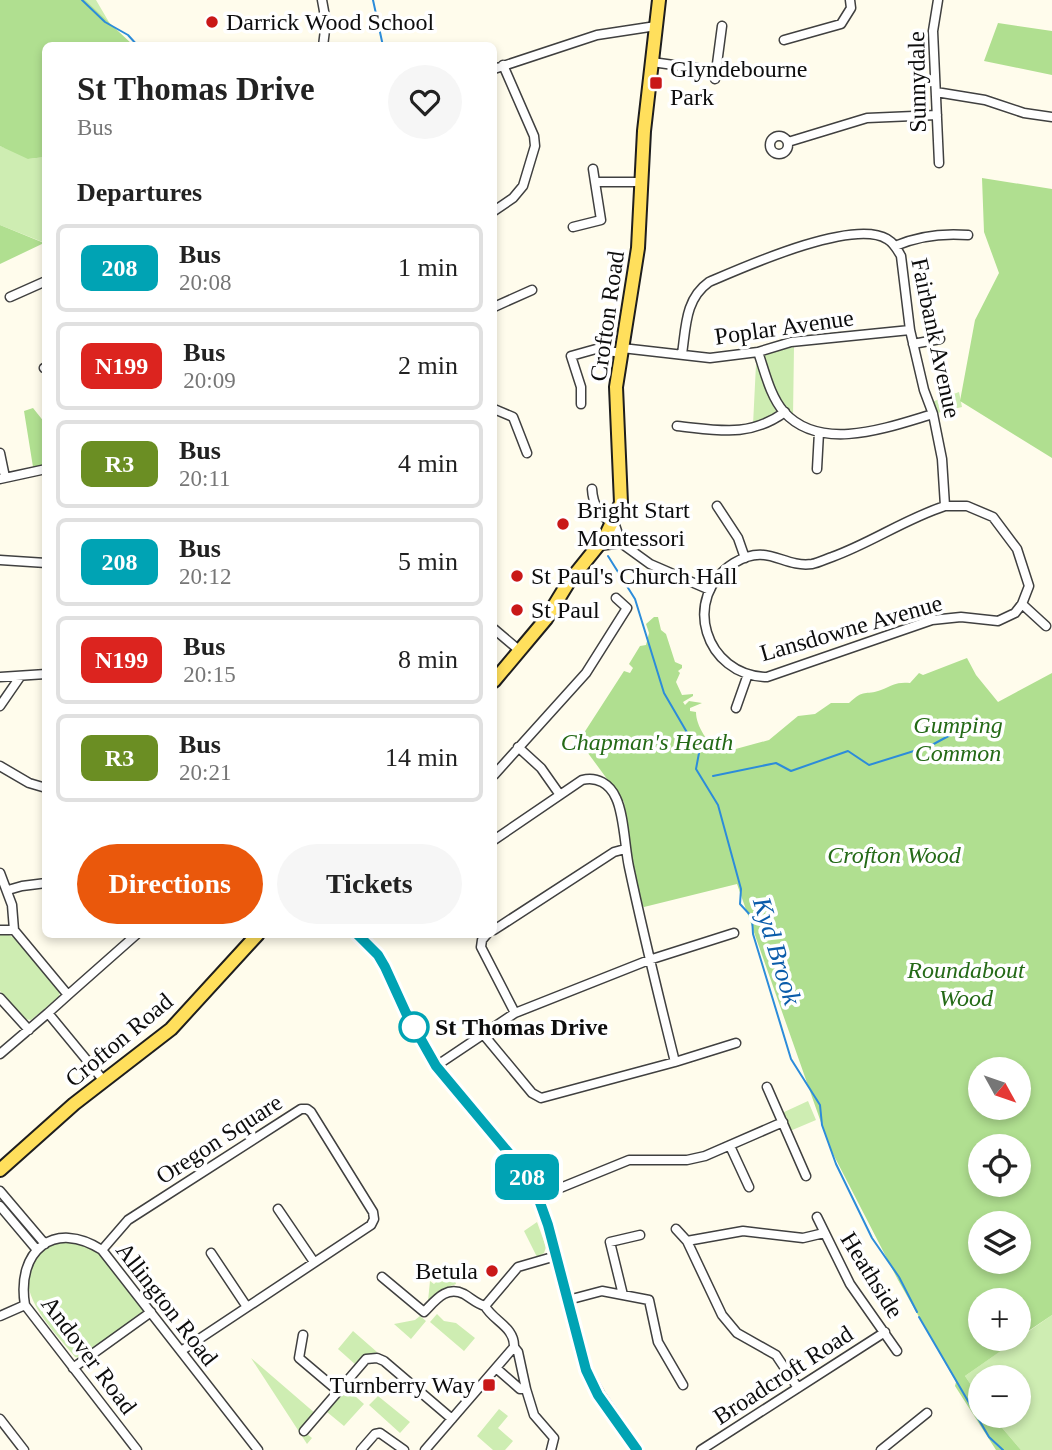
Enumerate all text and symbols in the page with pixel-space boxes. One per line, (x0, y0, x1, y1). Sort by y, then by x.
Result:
place label: Darrick Wood School (226, 9, 435, 35)
marker: Darrick Wood School (204, 14, 220, 30)
street label: Sunnydale (903, 31, 931, 133)
place label: Glyndebourne Park (670, 56, 807, 110)
button: heart (388, 65, 462, 139)
text: St Thomas Drive (77, 71, 315, 107)
marker: Glyndebourne Park (648, 75, 664, 91)
text: Bus (77, 115, 113, 140)
text: Departures (77, 178, 202, 207)
text: Bus (179, 240, 221, 269)
street label: Crofton Road (585, 249, 629, 383)
text: 1 min (398, 253, 458, 282)
text: 208 (102, 255, 138, 281)
street label: Fairbank Avenue (906, 256, 966, 420)
text: 20:08 (179, 270, 231, 295)
street label: Poplar Avenue (713, 304, 855, 350)
text: Bus (183, 338, 225, 367)
text: 2 min (398, 351, 458, 380)
text: N199 (95, 353, 148, 379)
text: 20:09 (183, 368, 236, 393)
text: Bus (179, 436, 221, 465)
text: 4 min (398, 449, 458, 478)
text: R3 (105, 451, 134, 477)
text: 20:11 (179, 466, 231, 491)
place label: Bright Start Montessori (577, 497, 690, 551)
marker: Bright Start Montessori (555, 516, 571, 532)
text: Bus (179, 534, 221, 563)
text: 5 min (398, 547, 458, 576)
text: 208 (102, 549, 138, 575)
place label: St Paul's Church Hall (531, 563, 738, 589)
text: 20:12 (179, 564, 231, 589)
marker: St Paul's Church Hall (509, 568, 525, 584)
street label: Lansdowne Avenue (757, 590, 945, 666)
place label: St Paul (531, 597, 600, 623)
marker: St Paul (509, 602, 525, 618)
text: Bus (183, 632, 225, 661)
text: 8 min (398, 645, 458, 674)
text: N199 (95, 647, 148, 673)
text: 20:15 (183, 662, 236, 687)
park label: Gumping Common (913, 712, 1003, 766)
park label: Chapman's Heath (561, 729, 733, 755)
text: Bus (179, 730, 221, 759)
text: 14 min (385, 743, 458, 772)
text: R3 (105, 745, 134, 771)
text: 20:21 (179, 760, 231, 785)
park label: Crofton Wood (827, 842, 962, 868)
button: Directions (77, 844, 263, 924)
button: Tickets (277, 844, 462, 924)
water label: Kyd Brook (747, 893, 807, 1009)
park label: Roundabout Wood (906, 957, 1026, 1011)
street label: Crofton Road (60, 988, 178, 1092)
marker: St Thomas Drive (399, 1012, 429, 1042)
place label: St Thomas Drive (435, 1014, 608, 1040)
north arrow (968, 1057, 1031, 1120)
map controls (968, 1057, 1031, 1428)
street label: Oregon Square (151, 1089, 287, 1189)
button: locate (968, 1134, 1031, 1197)
line badge: 208 (487, 1154, 567, 1200)
text: 208 (509, 1164, 545, 1190)
button: layers (968, 1211, 1031, 1274)
street label: Heathside (836, 1227, 908, 1323)
street label: Allington Road (111, 1237, 223, 1371)
place label: Betula (415, 1258, 478, 1284)
marker: Betula (484, 1263, 500, 1279)
button: + (968, 1288, 1031, 1351)
street label: Andover Road (36, 1291, 142, 1419)
street label: Broadcroft Road (709, 1320, 857, 1430)
button: − (968, 1365, 1031, 1428)
place label: Turnberry Way (330, 1372, 475, 1398)
marker: Turnberry Way (481, 1377, 497, 1393)

